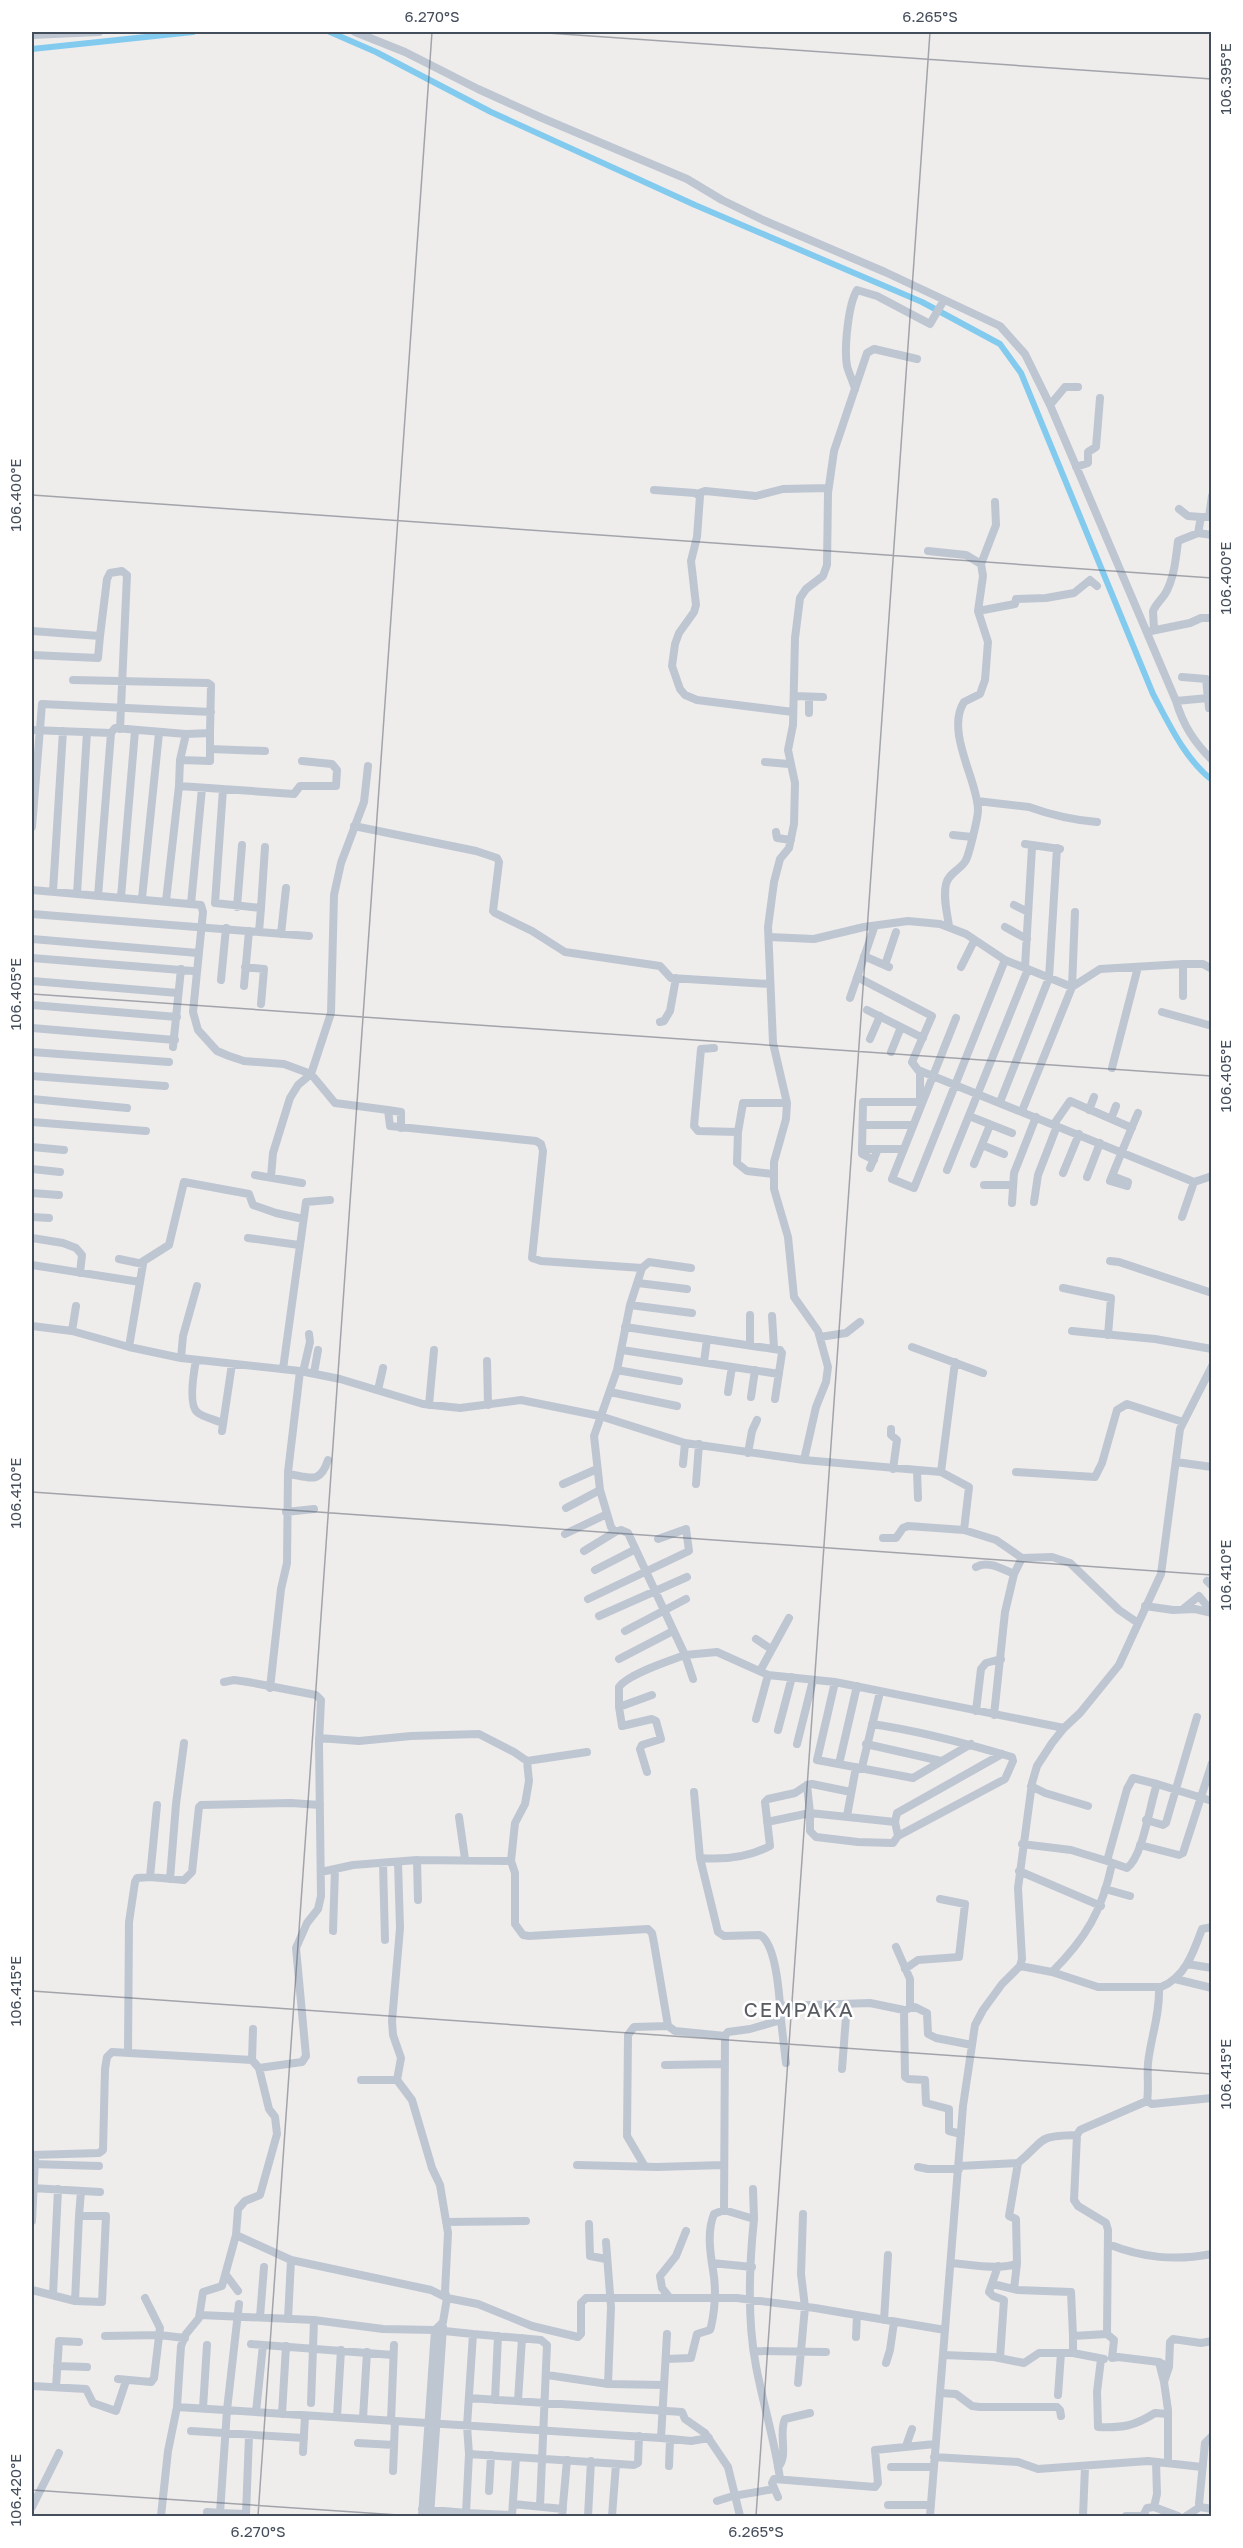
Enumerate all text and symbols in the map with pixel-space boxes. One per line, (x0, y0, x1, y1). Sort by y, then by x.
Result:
text: 6.270°S (405, 7, 459, 25)
text: 6.265°S (902, 7, 958, 25)
text: 106.395°E (1216, 43, 1234, 115)
text: 106.400°E (6, 459, 24, 531)
text: 106.400°E (1216, 542, 1234, 614)
text: 106.405°E (6, 958, 24, 1030)
text: 106.405°E (1216, 1040, 1234, 1112)
text: 106.410°E (6, 1458, 24, 1528)
text: 106.410°E (1216, 1540, 1234, 1610)
text: 106.415°E (6, 1956, 24, 2026)
district label: CEMPAKA (744, 1996, 854, 2022)
text: 106.415°E (1216, 2039, 1234, 2109)
text: 106.420°E (6, 2454, 24, 2526)
text: 6.270°S (231, 2522, 285, 2540)
text: 6.265°S (728, 2522, 784, 2540)

